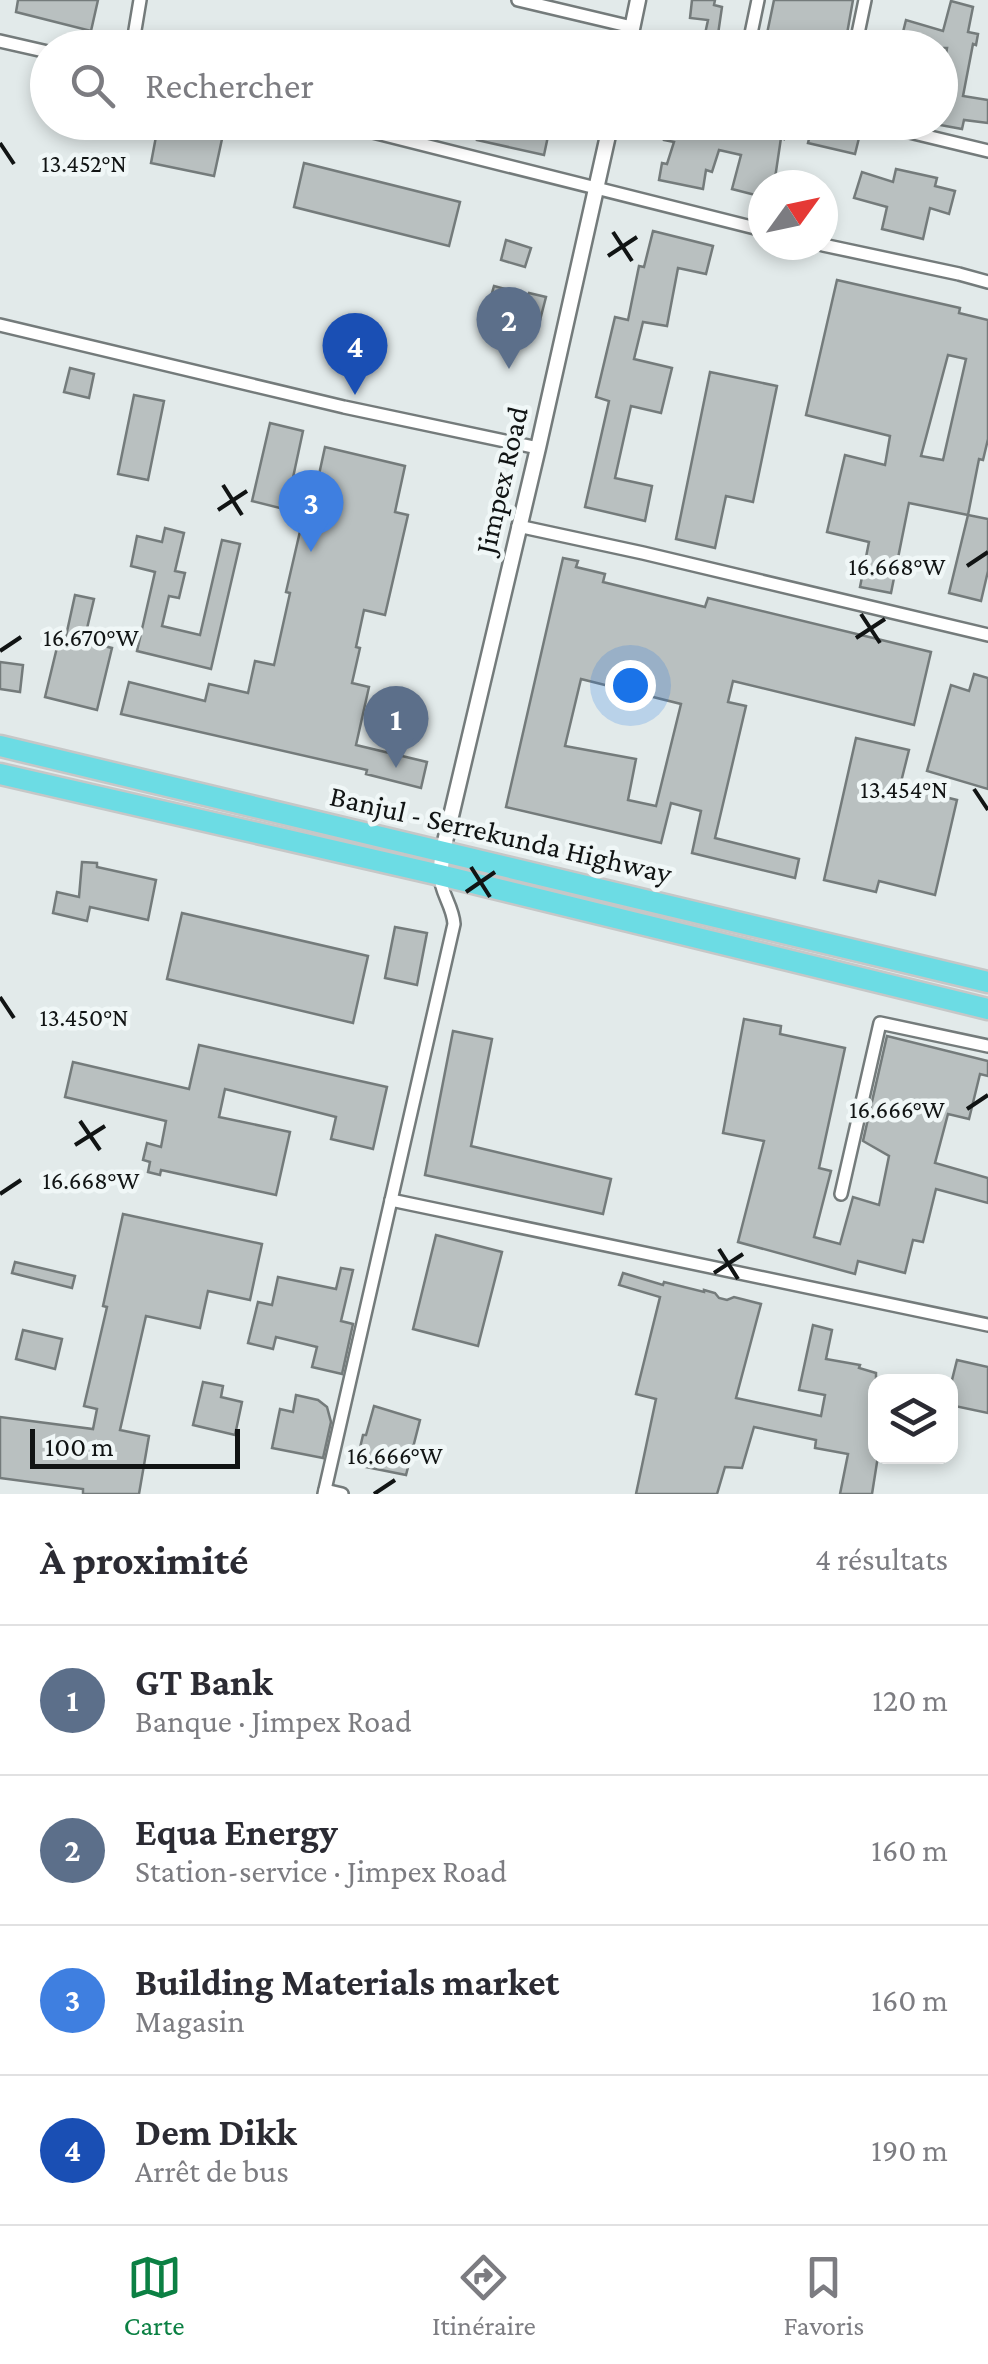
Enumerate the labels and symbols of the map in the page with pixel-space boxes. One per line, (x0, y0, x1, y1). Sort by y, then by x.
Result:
text: 13.452°N (41, 150, 127, 177)
north arrow (748, 170, 838, 260)
pin: 2 (476, 286, 542, 369)
pin: 4 (322, 312, 388, 395)
street label: Jimpex Road (467, 403, 535, 560)
pin: 3 (278, 470, 344, 552)
text: 16.668°W (849, 553, 945, 580)
text: 16.670°W (43, 624, 139, 651)
your location (605, 660, 656, 711)
pin: 1 (364, 686, 428, 768)
text: 13.454°N (860, 776, 948, 803)
street label: Banjul - Serrekunda Highway (327, 779, 675, 890)
text: 13.450°N (40, 1004, 128, 1031)
text: 16.666°W (849, 1096, 945, 1123)
text: 16.668°W (43, 1167, 139, 1194)
scale bar (30, 1424, 240, 1468)
text: 16.666°W (347, 1442, 443, 1469)

